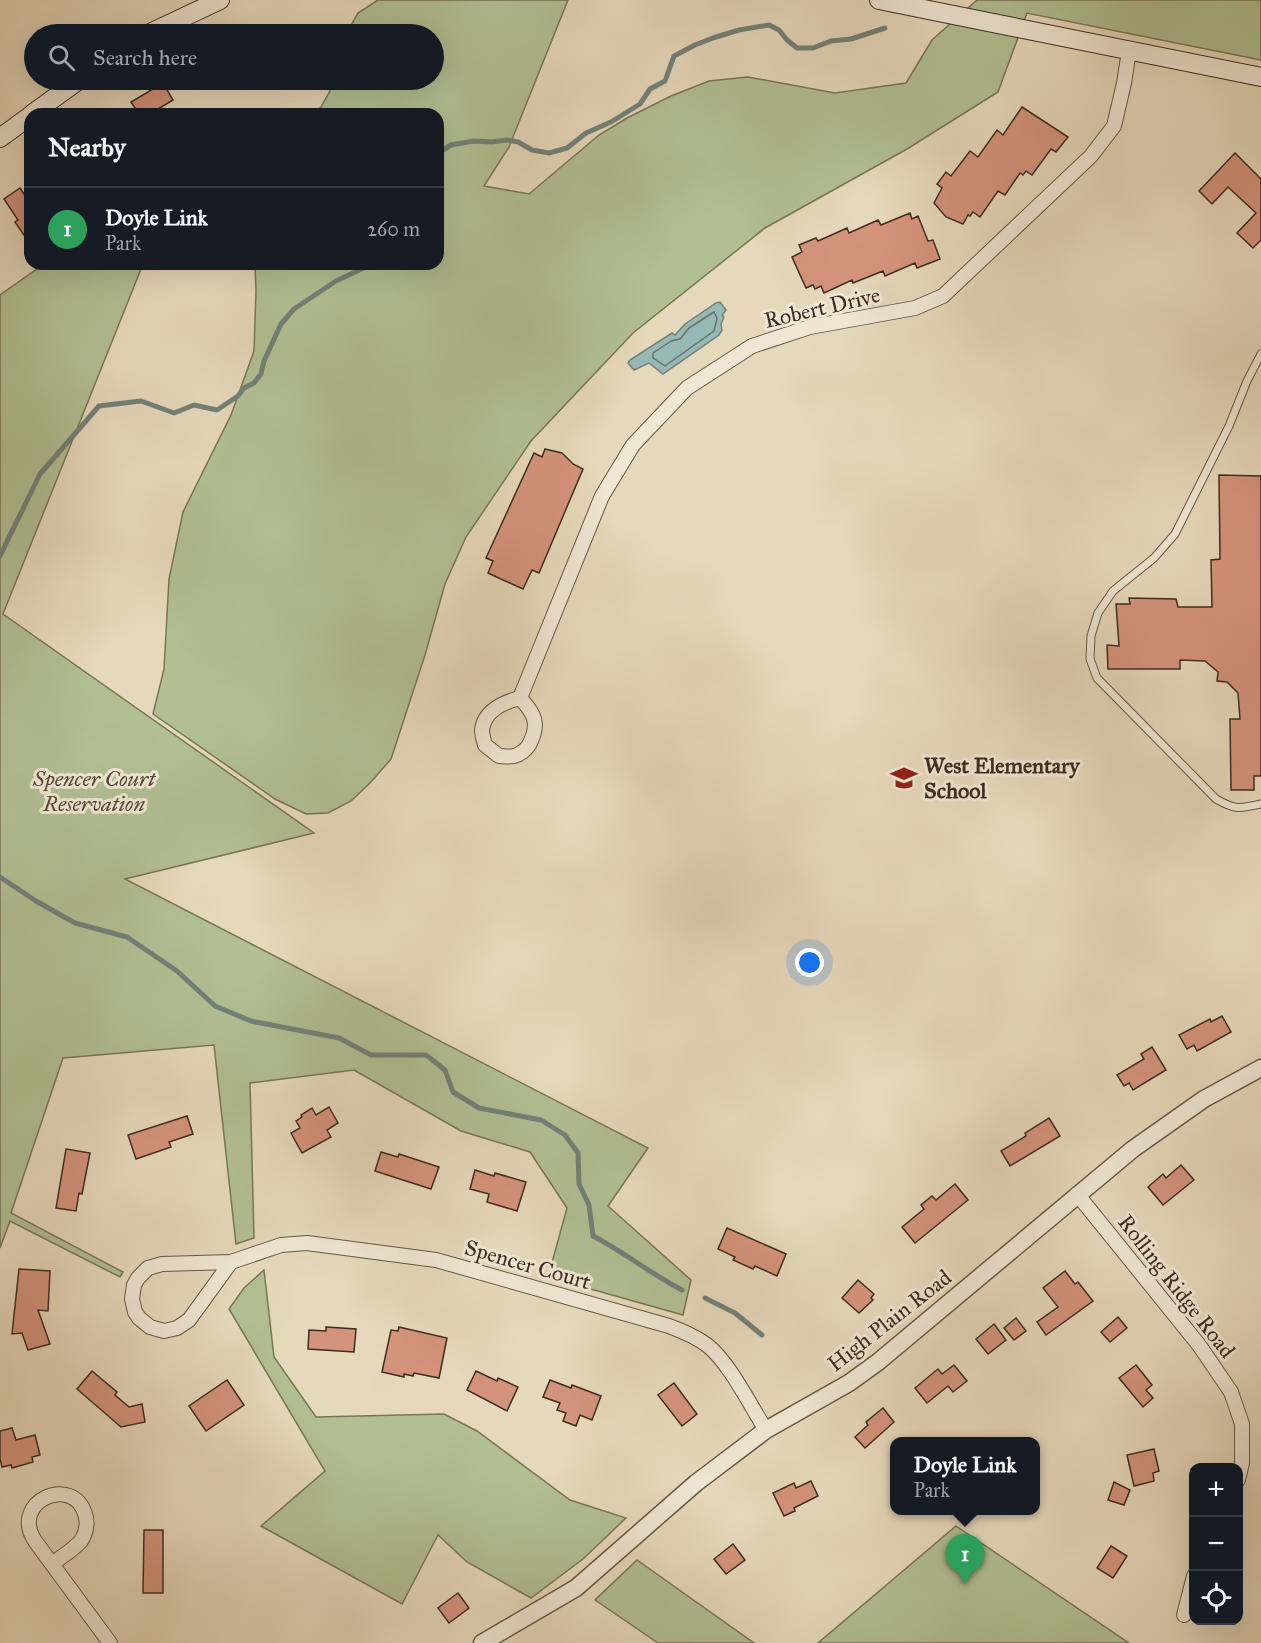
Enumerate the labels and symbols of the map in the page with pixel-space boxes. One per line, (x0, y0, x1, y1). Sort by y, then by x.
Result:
street label: Robert Drive (762, 281, 883, 334)
place label: West Elementary School (924, 752, 1081, 804)
school or university icon: West Elementary School (889, 763, 919, 793)
park label: Spencer Court Reservation (32, 765, 156, 817)
your location (795, 948, 824, 977)
street label: Rolling Ridge Road (1112, 1209, 1241, 1364)
street label: Spencer Court (462, 1234, 594, 1295)
street label: High Plain Road (822, 1264, 957, 1377)
pin: 1 (946, 1534, 984, 1584)

